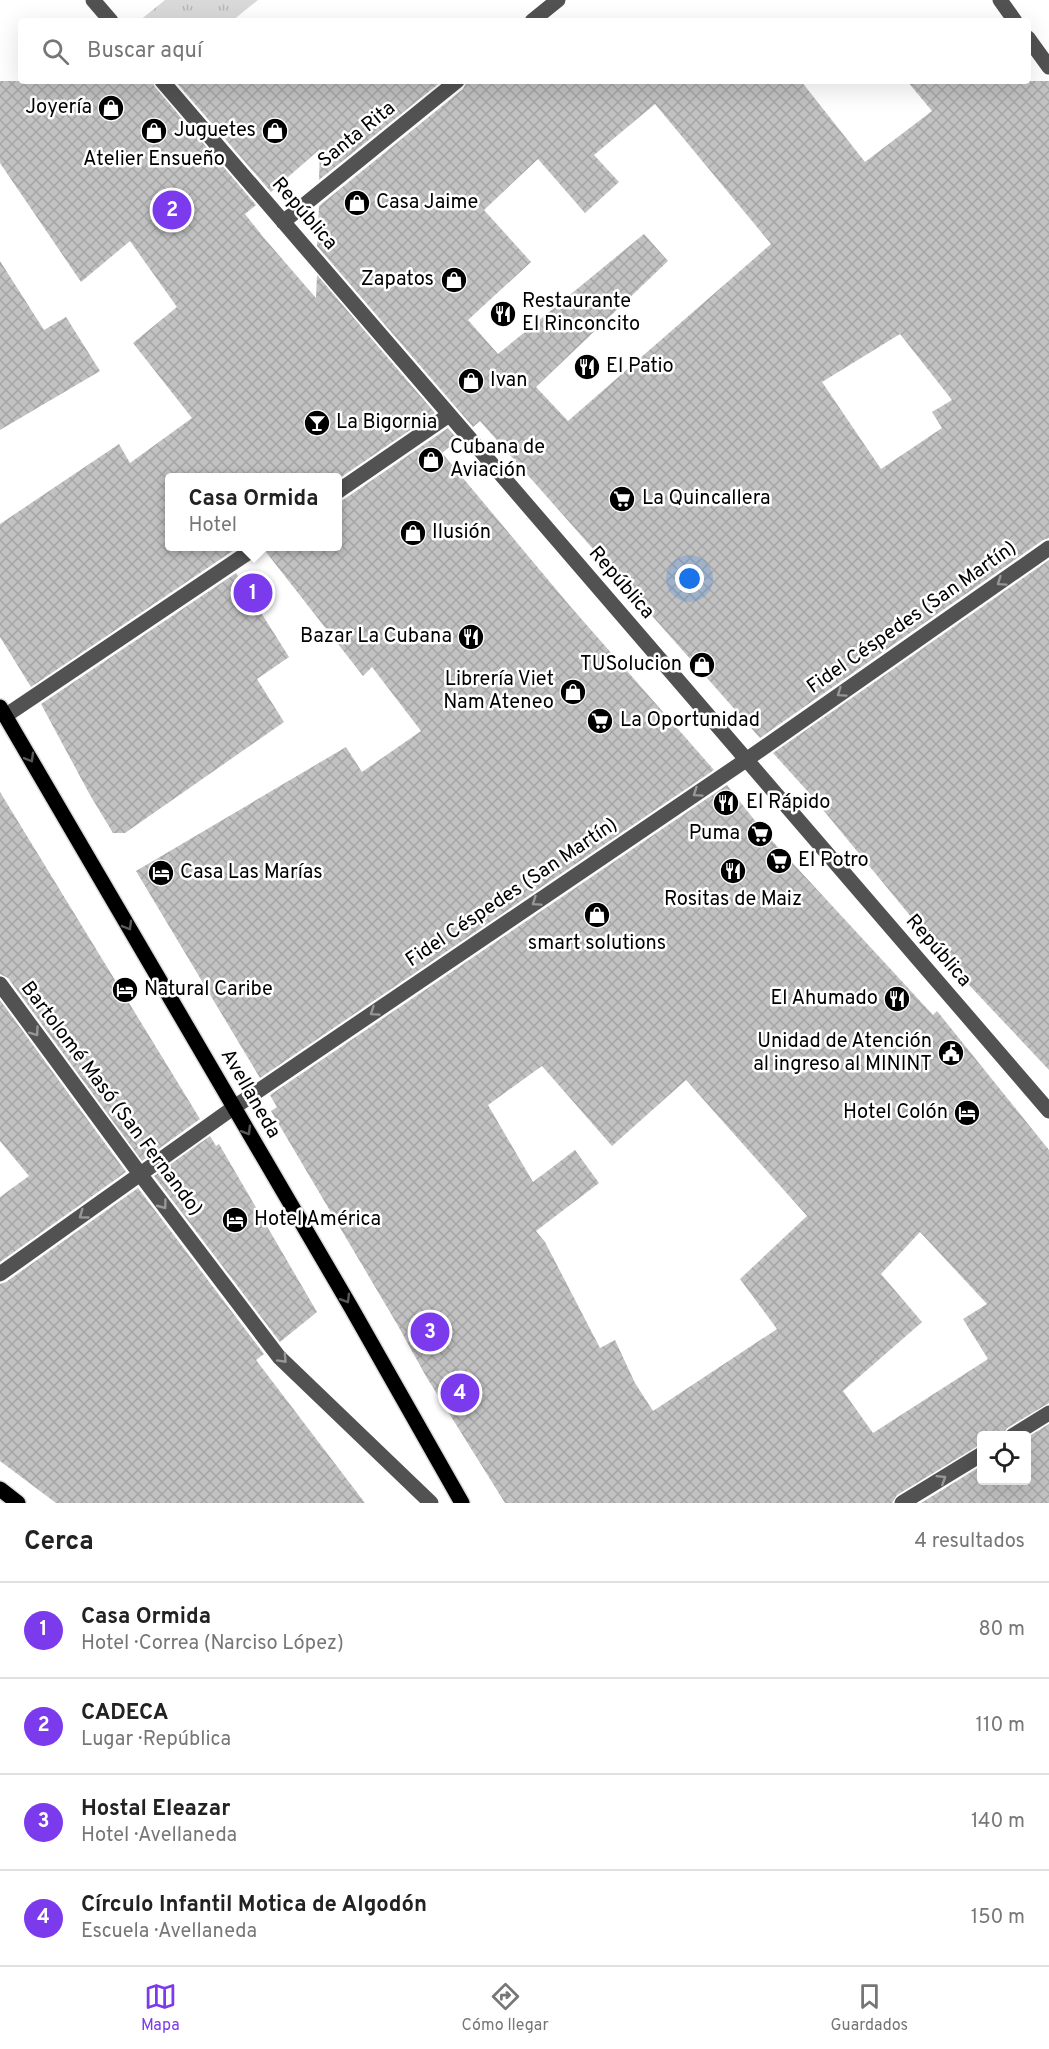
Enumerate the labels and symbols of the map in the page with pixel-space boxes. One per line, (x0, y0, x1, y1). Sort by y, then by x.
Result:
shop icon: Joyería (96, 93, 126, 123)
place label: Joyería (25, 95, 92, 121)
street label: Santa Rita (313, 96, 401, 174)
shop icon: Atelier Ensueño (139, 116, 169, 146)
shop icon: Juguetes (260, 116, 290, 146)
place label: Juguetes (174, 118, 256, 144)
place label: Atelier Ensueño (83, 147, 225, 173)
street label: República (265, 172, 343, 256)
pin: 2 (152, 188, 192, 232)
shop icon: Casa Jaime (342, 188, 372, 218)
place label: Casa Jaime (376, 190, 478, 216)
shop icon: Zapatos (439, 265, 469, 295)
place label: Zapatos (361, 267, 434, 293)
place label: Restaurante El Rinconcito (522, 289, 640, 338)
restaurant icon: Restaurante El Rinconcito (488, 299, 518, 329)
restaurant icon: El Patio (572, 352, 602, 382)
place label: El Patio (606, 354, 674, 380)
shop icon: Ivan (456, 366, 486, 396)
place label: Ivan (490, 368, 528, 394)
bar icon: La Bigornia (302, 408, 332, 438)
place label: La Bigornia (336, 410, 437, 436)
place label: Cubana de Aviación (450, 435, 545, 484)
shop icon: Cubana de Aviación (416, 445, 446, 475)
supermarket icon: La Quincallera (607, 484, 637, 514)
place label: La Quincallera (642, 486, 771, 512)
shop icon: Ilusión (398, 518, 428, 548)
place label: Ilusión (432, 520, 491, 546)
street label: Fidel Céspedes (San Martín) (802, 536, 1022, 700)
street label: República (582, 541, 660, 625)
your location (675, 564, 704, 593)
pin: 1 (234, 570, 272, 616)
one-way arrow (997, 575, 1008, 586)
restaurant icon: Bazar La Cubana (456, 622, 486, 652)
place label: Bazar La Cubana (300, 624, 452, 650)
shop icon: TUSolucion (687, 650, 717, 680)
place label: TUSolucion (580, 652, 682, 678)
place label: Librería Viet Nam Ateneo (443, 667, 554, 716)
shop icon: Librería Viet Nam Ateneo (558, 677, 588, 707)
one-way arrow (837, 686, 848, 697)
supermarket icon: La Oportunidad (585, 706, 615, 736)
place label: La Oportunidad (620, 708, 760, 734)
one-way arrow (22, 751, 34, 762)
one-way arrow (693, 786, 704, 797)
restaurant icon: El Rápido (711, 788, 741, 818)
place label: El Rápido (746, 790, 831, 816)
street label: Fidel Céspedes (San Martín) (401, 812, 623, 974)
supermarket icon: Puma (745, 819, 775, 849)
place label: Puma (689, 821, 740, 847)
supermarket icon: El Potro (764, 846, 794, 876)
place label: El Potro (798, 848, 869, 874)
restaurant icon: Rositas de Maiz (718, 856, 748, 886)
hotel icon: Casa Las Marías (146, 858, 176, 888)
place label: Casa Las Marías (180, 860, 323, 886)
place label: Rositas de Maiz (664, 887, 802, 913)
one-way arrow (531, 895, 542, 906)
shop icon: smart solutions (582, 900, 612, 930)
street label: República (899, 909, 977, 993)
one-way arrow (120, 920, 132, 930)
place label: smart solutions (528, 931, 666, 957)
hotel icon: Natural Caribe (110, 975, 140, 1005)
street label: Bartolomé Masó (San Fernando) (14, 976, 208, 1222)
place label: Natural Caribe (144, 977, 273, 1003)
restaurant icon: El Ahumado (882, 984, 912, 1014)
place label: El Ahumado (770, 986, 878, 1012)
one-way arrow (370, 1005, 381, 1016)
one-way arrow (27, 1025, 38, 1036)
place label: Unidad de Atención al ingreso al MININT (753, 1029, 932, 1078)
public building icon: Unidad de Atención al ingreso al MININT (936, 1038, 966, 1068)
street label: Avellaneda (214, 1045, 286, 1143)
hotel icon: Hotel Colón (952, 1098, 982, 1128)
place label: Hotel Colón (843, 1100, 948, 1126)
one-way arrow (239, 1125, 251, 1135)
one-way arrow (156, 1198, 167, 1209)
hotel icon: Hotel América (220, 1205, 250, 1235)
place label: Hotel América (254, 1207, 381, 1233)
one-way arrow (78, 1208, 89, 1219)
one-way arrow (338, 1293, 350, 1303)
pin: 3 (410, 1310, 450, 1354)
one-way arrow (276, 1353, 287, 1363)
pin: 4 (440, 1370, 480, 1416)
one-way arrow (936, 1474, 946, 1486)

